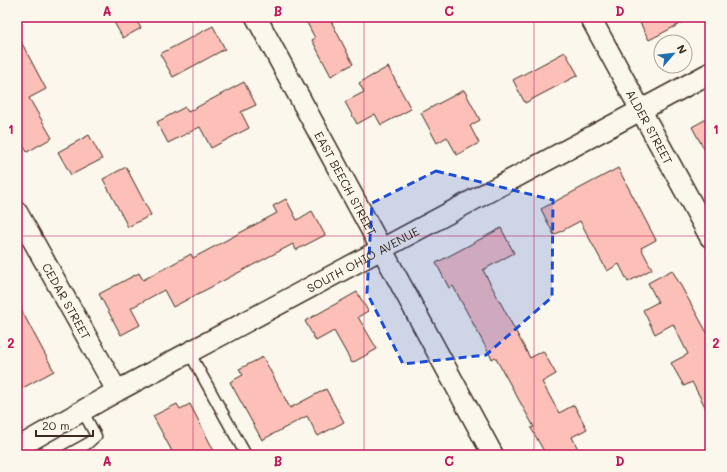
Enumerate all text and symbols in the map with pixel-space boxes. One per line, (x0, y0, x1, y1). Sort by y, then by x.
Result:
text: A (102, 2, 112, 19)
text: B (274, 2, 283, 19)
text: C (444, 2, 454, 19)
text: D (615, 2, 625, 19)
north arrow (653, 34, 693, 74)
text: N (674, 42, 691, 56)
street label: ALDER STREET (623, 87, 677, 167)
text: 1 (8, 120, 14, 137)
text: 1 (713, 120, 719, 137)
street label: EAST BEECH STREET (311, 128, 381, 238)
street label: SOUTH OHIO AVENUE (304, 223, 422, 296)
street label: CEDAR STREET (39, 260, 95, 342)
text: 2 (7, 334, 15, 351)
text: 2 (712, 334, 720, 351)
scale bar (36, 412, 93, 438)
text: 20 m (42, 417, 70, 433)
text: A (102, 452, 112, 469)
text: B (274, 452, 283, 469)
text: C (444, 452, 454, 469)
text: D (615, 452, 625, 469)

